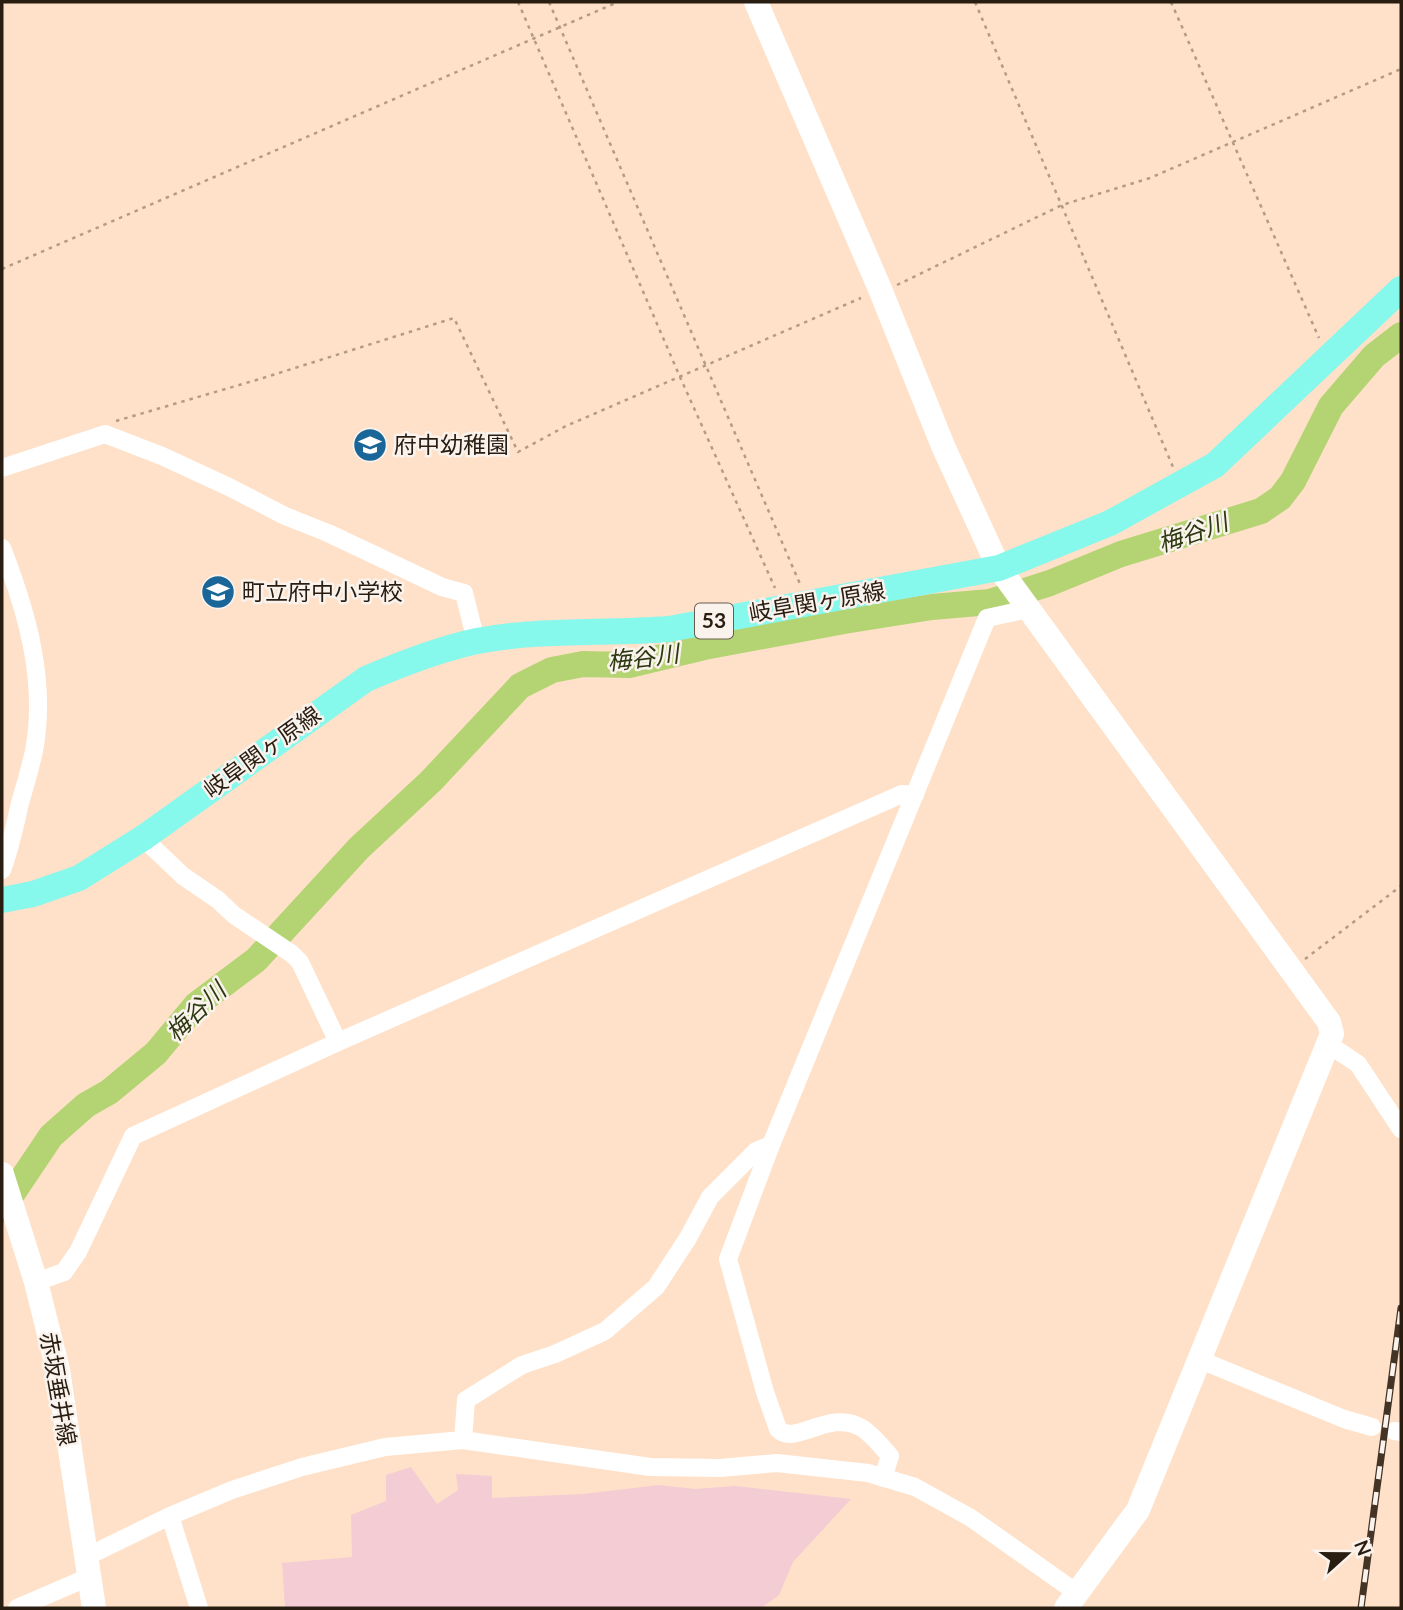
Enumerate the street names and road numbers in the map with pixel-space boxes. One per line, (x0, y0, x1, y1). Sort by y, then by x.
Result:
street label: 岐阜関ヶ原線 (746, 575, 887, 627)
road number: 53 (695, 604, 733, 638)
street label: 岐阜関ヶ原線 (197, 699, 325, 803)
street label: 赤坂垂井線 (35, 1330, 83, 1448)

